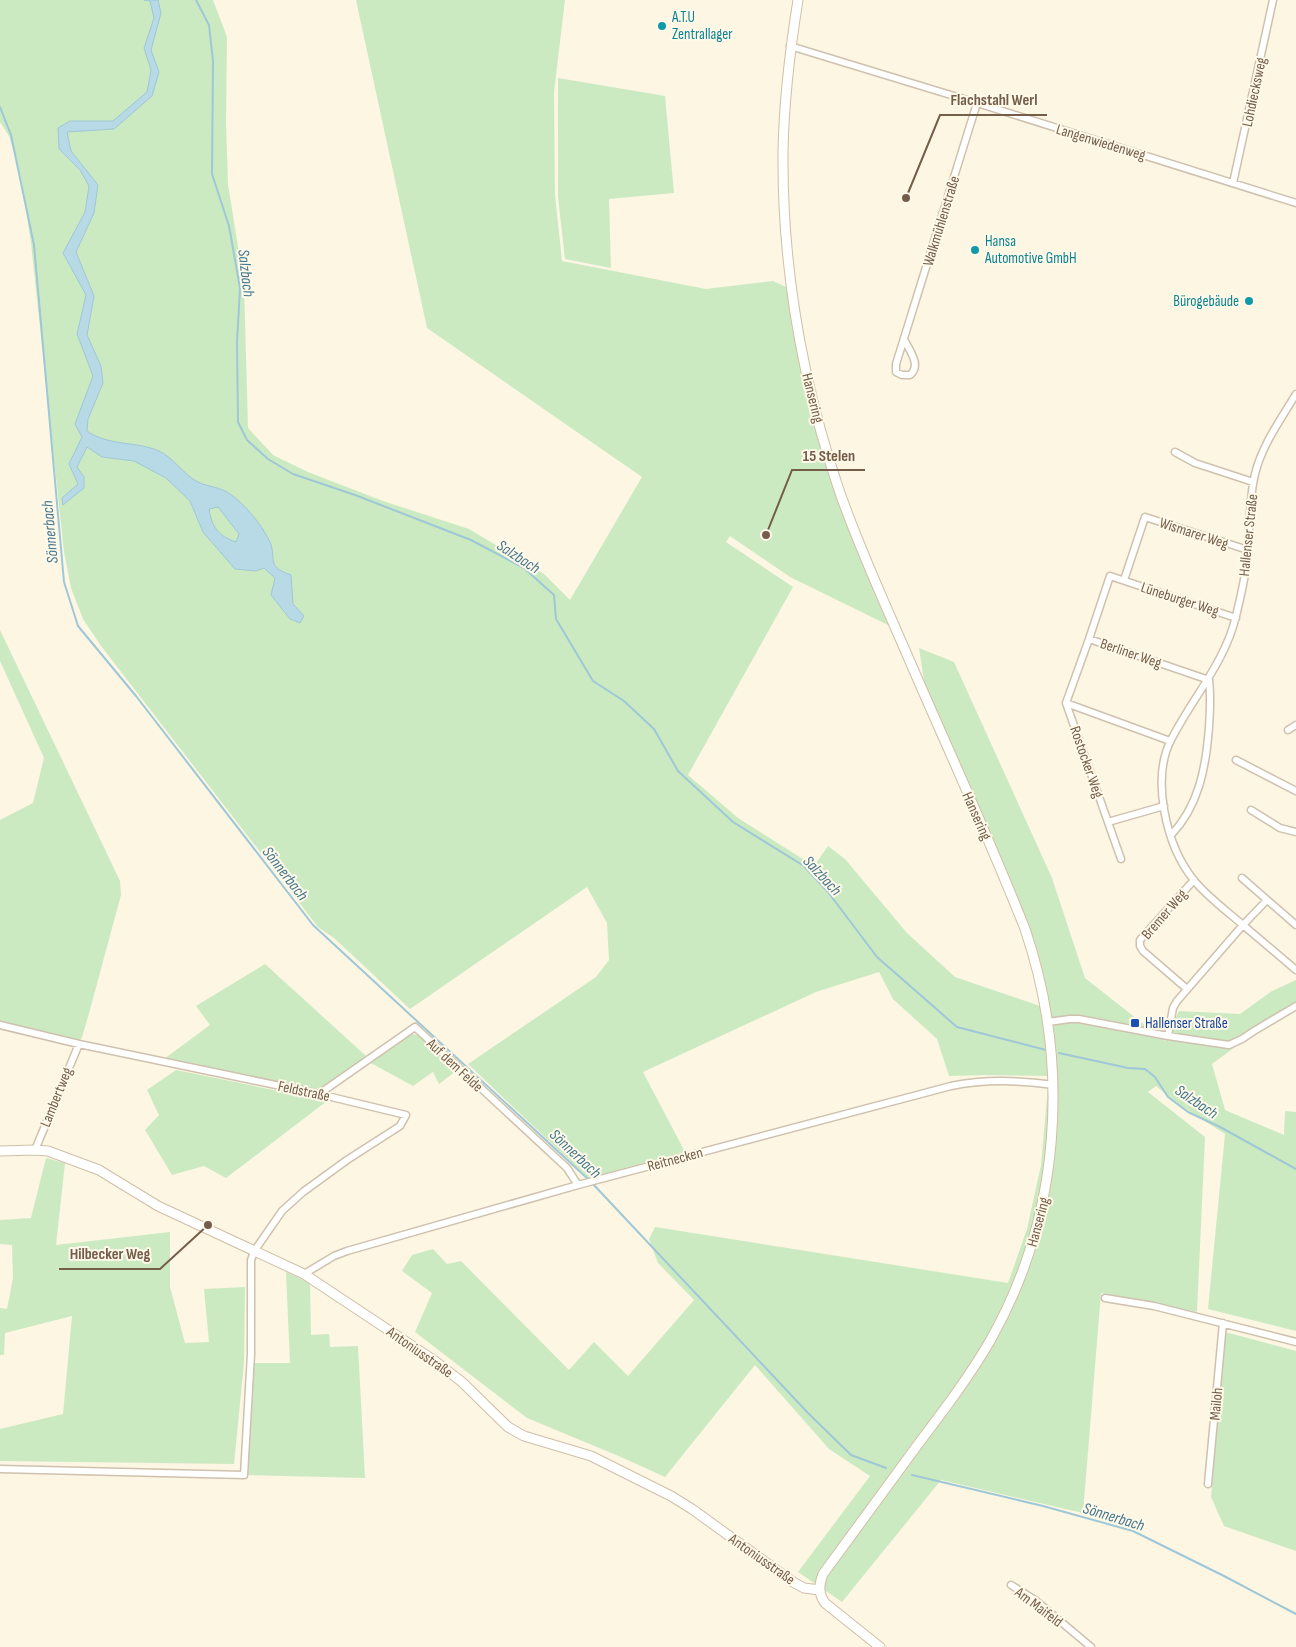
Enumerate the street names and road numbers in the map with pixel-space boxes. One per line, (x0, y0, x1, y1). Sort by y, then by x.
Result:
street label: Lohdiecksweg (1238, 56, 1271, 129)
street label: Langenwiedenweg (1054, 120, 1148, 165)
street label: Walkmühlenstraße (919, 174, 964, 269)
street label: Hansering (797, 371, 828, 425)
street label: Hallenser Straße (1235, 493, 1262, 577)
street label: Wismarer Weg (1157, 513, 1231, 554)
street label: Lüneburger Weg (1138, 578, 1221, 621)
street label: Berliner Weg (1098, 634, 1164, 673)
street label: Rostocker Weg (1065, 724, 1108, 801)
street label: Hansering (958, 789, 996, 843)
street label: Bremer Weg (1137, 885, 1191, 943)
street label: Auf dem Felde (422, 1034, 487, 1096)
street label: Lambertweg (36, 1065, 77, 1130)
street label: Feldstraße (276, 1077, 332, 1106)
street label: Reitnecken (645, 1143, 705, 1176)
street label: Hansering (1023, 1195, 1054, 1249)
street label: Antoniusstraße (382, 1322, 457, 1382)
street label: Mailoh (1206, 1387, 1227, 1421)
street label: Antoniusstraße (724, 1529, 799, 1589)
street label: Am Maifeld (1010, 1583, 1066, 1632)

